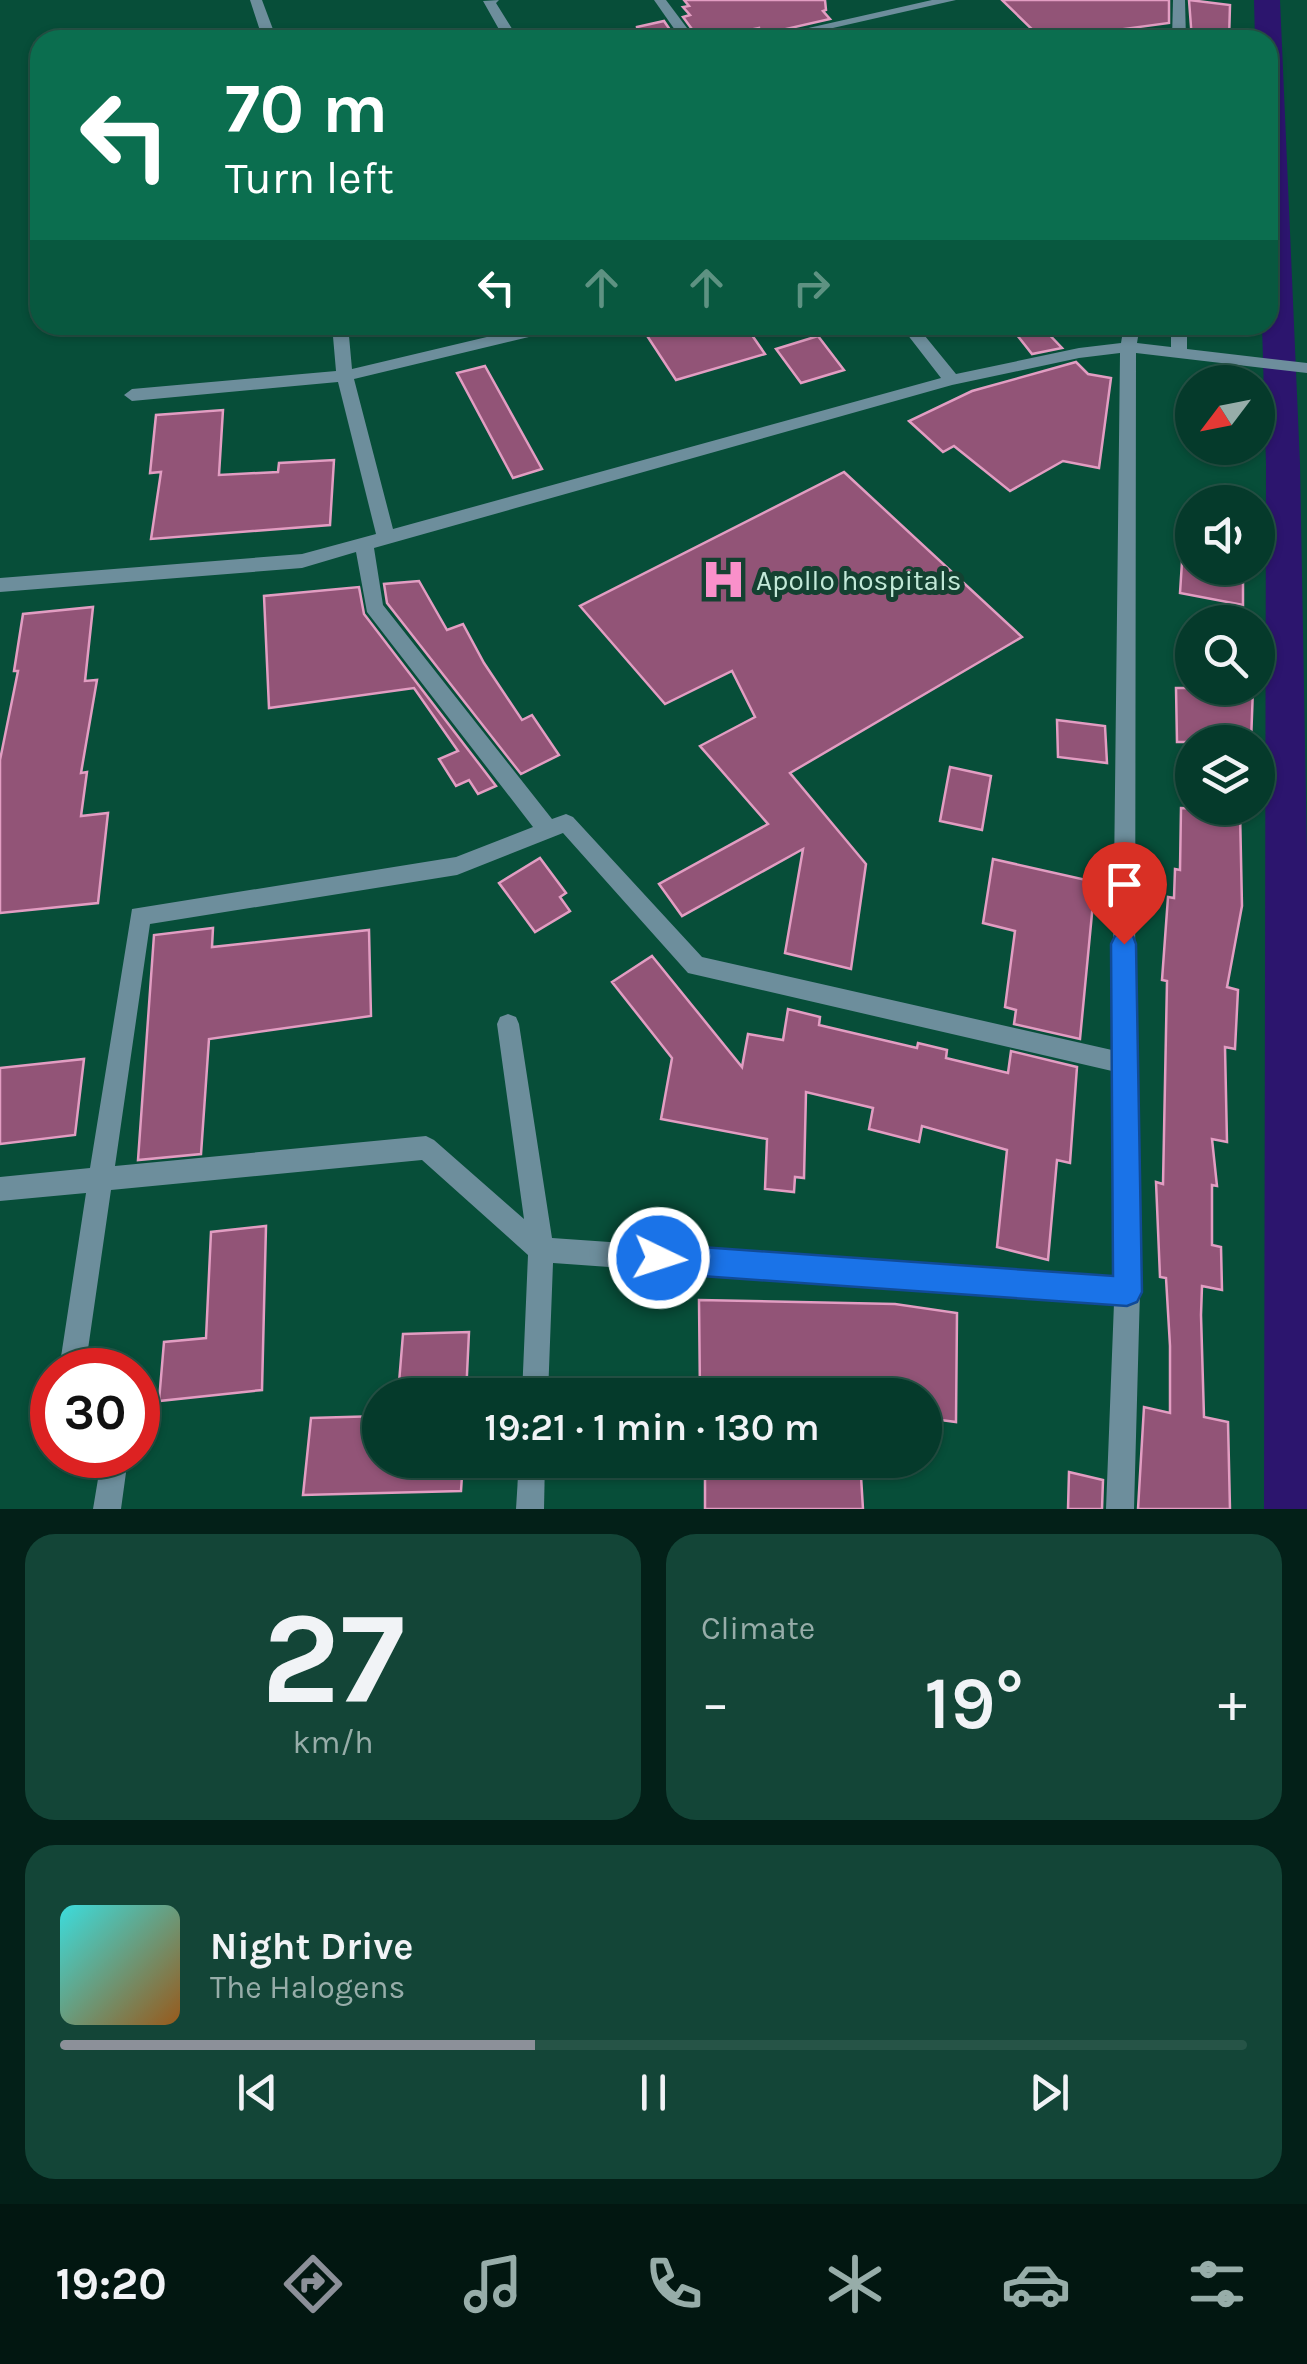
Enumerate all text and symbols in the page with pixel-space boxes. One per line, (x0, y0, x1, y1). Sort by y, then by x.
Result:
text: 70 m (225, 68, 388, 150)
icon: left (60, 70, 190, 200)
text: Turn left (225, 152, 394, 204)
icon: left (469, 260, 524, 315)
icon: ahead (574, 260, 629, 315)
icon: ahead (679, 260, 734, 315)
icon: right (784, 260, 839, 315)
north arrow (1175, 365, 1275, 465)
map controls (1175, 365, 1275, 825)
button: sound (1175, 485, 1275, 585)
hospital icon: Apollo hospitals (699, 556, 747, 604)
place label: Apollo hospitals (756, 564, 962, 597)
button: search (1175, 605, 1275, 705)
button: layers (1175, 725, 1275, 825)
pin (1082, 842, 1167, 945)
icon: arrive (1097, 857, 1152, 912)
position arrow (607, 1206, 711, 1310)
speed limit sign: 30 (30, 1348, 160, 1478)
text: 19:21 · 1 min · 130 m (484, 1405, 820, 1450)
text: 27 (261, 1583, 405, 1735)
text: Climate (701, 1610, 815, 1647)
text: 19° (924, 1659, 1024, 1747)
text: − (701, 1671, 730, 1735)
text: + (1218, 1671, 1247, 1735)
text: km/h (292, 1724, 374, 1761)
text: Night Drive (210, 1924, 413, 1969)
text: The Halogens (210, 1969, 405, 2006)
icon: previous (230, 2065, 285, 2120)
icon: pause (626, 2065, 681, 2120)
icon: next (1022, 2065, 1077, 2120)
icon: directions (278, 2249, 348, 2319)
icon: music (458, 2249, 528, 2319)
icon: phone (639, 2249, 709, 2319)
icon: climate (820, 2249, 890, 2319)
icon: car (1001, 2249, 1071, 2319)
icon: filters (1182, 2249, 1252, 2319)
text: 19:20 (55, 2258, 167, 2310)

